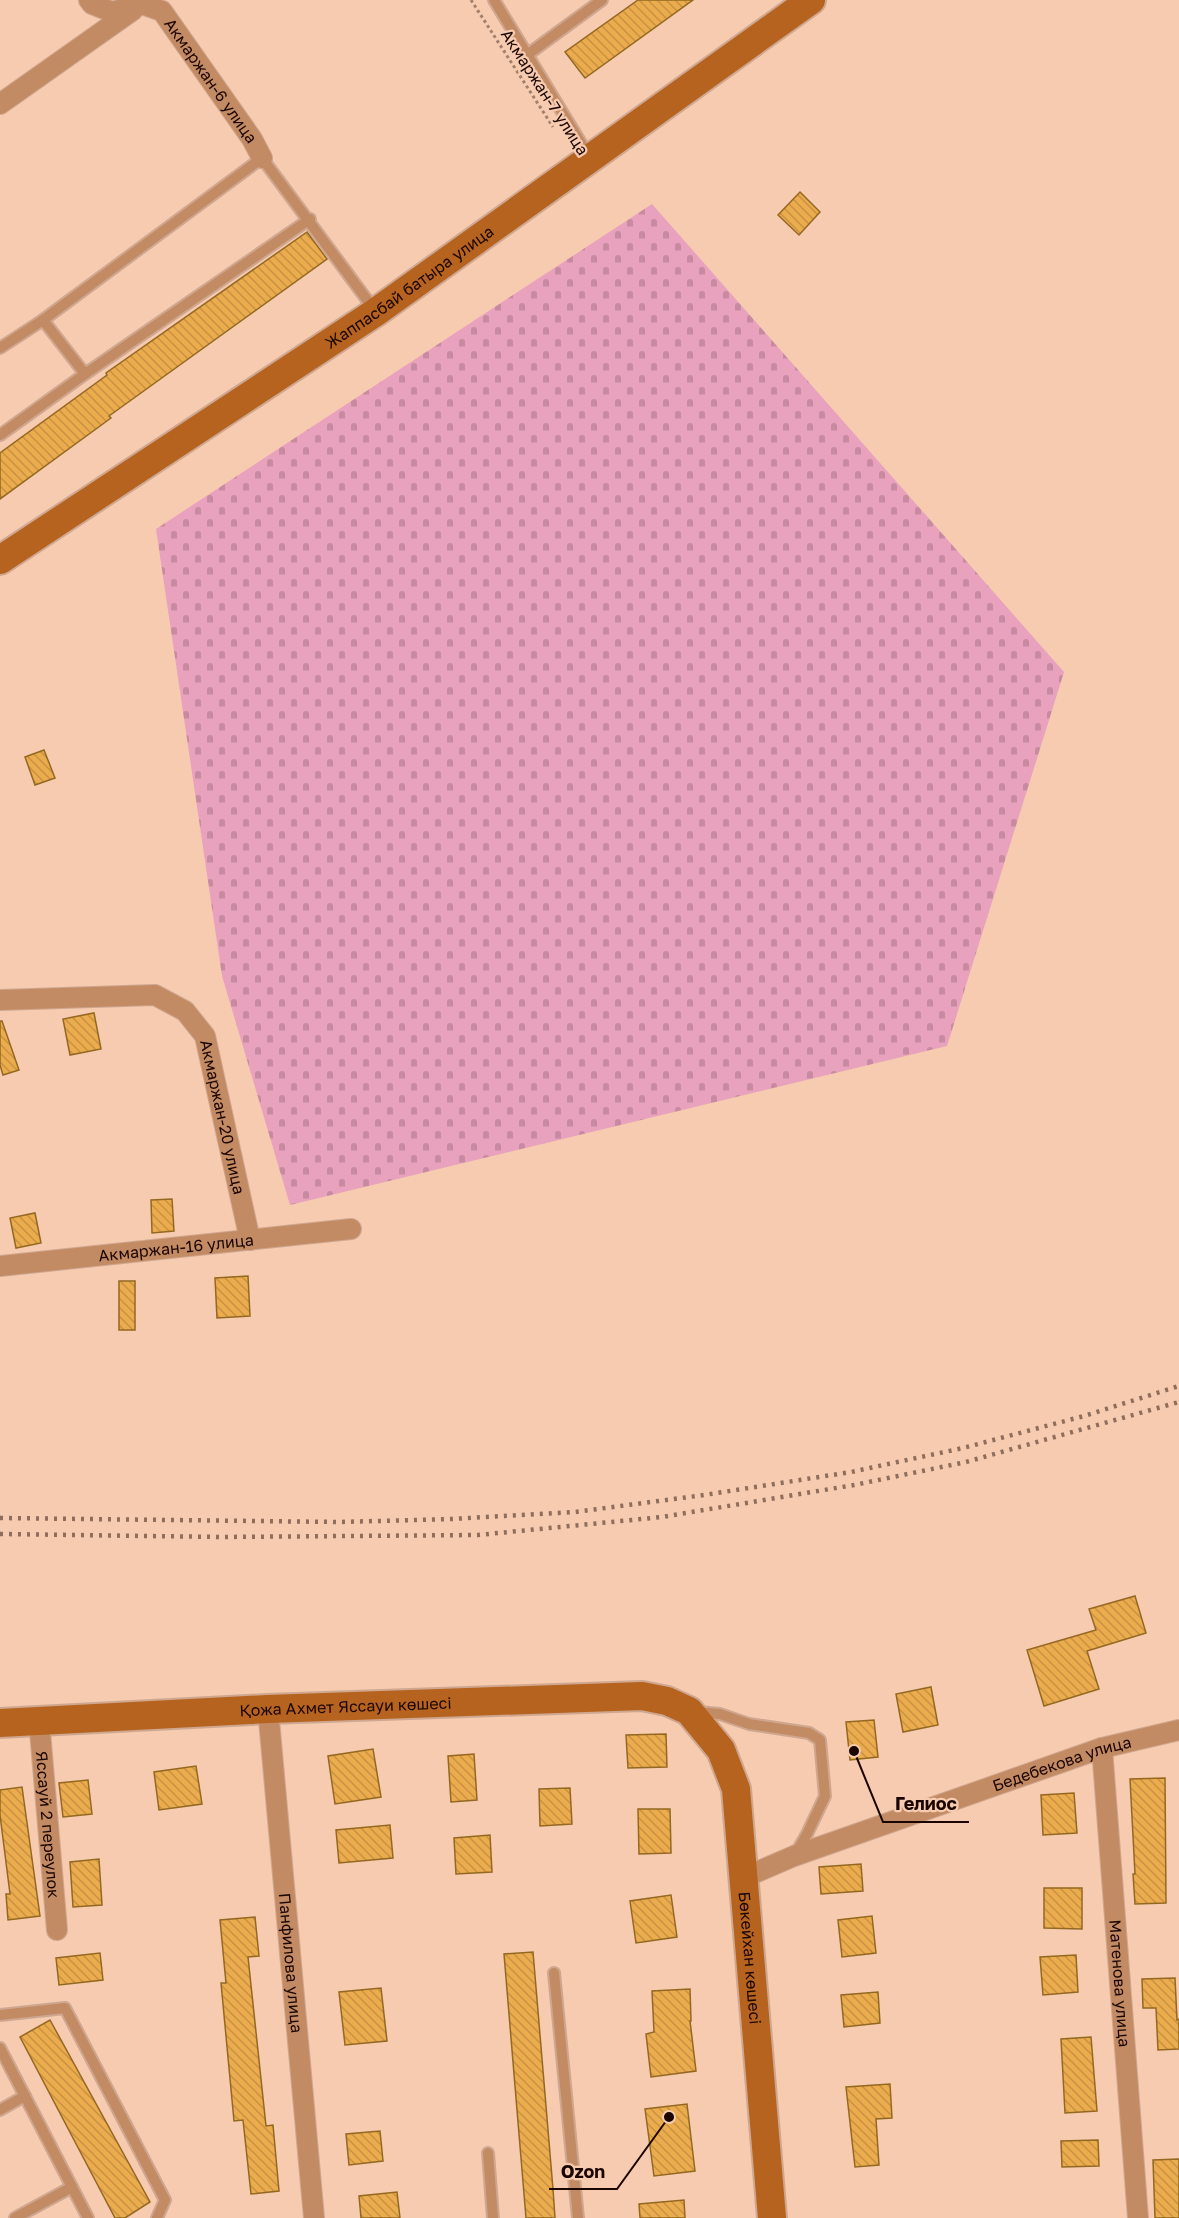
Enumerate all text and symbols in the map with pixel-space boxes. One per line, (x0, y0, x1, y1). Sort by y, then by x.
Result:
street label: Акмаржан-6 улица (160, 14, 262, 147)
street label: Акмаржан-7 улица (497, 25, 593, 159)
street label: Жаппасбай батыра улица (321, 221, 497, 353)
street label: Акмаржан-20 улица (196, 1038, 250, 1196)
street label: Акмаржан-16 улица (97, 1229, 255, 1266)
street label: Қожа Ахмет Яссауи көшесі (239, 1693, 452, 1720)
street label: Бедебекова улица (990, 1732, 1133, 1796)
street label: Яссауй 2 переулок (32, 1750, 64, 1899)
callout: Гелиос (883, 1786, 969, 1822)
text: Гелиос (895, 1792, 957, 1814)
street label: Бөкейхан көшесі (735, 1891, 766, 2025)
street label: Панфилова улица (275, 1892, 307, 2034)
street label: Матенова улица (1105, 1919, 1135, 2048)
callout: Ozon (549, 2153, 617, 2189)
text: Ozon (561, 2160, 605, 2182)

